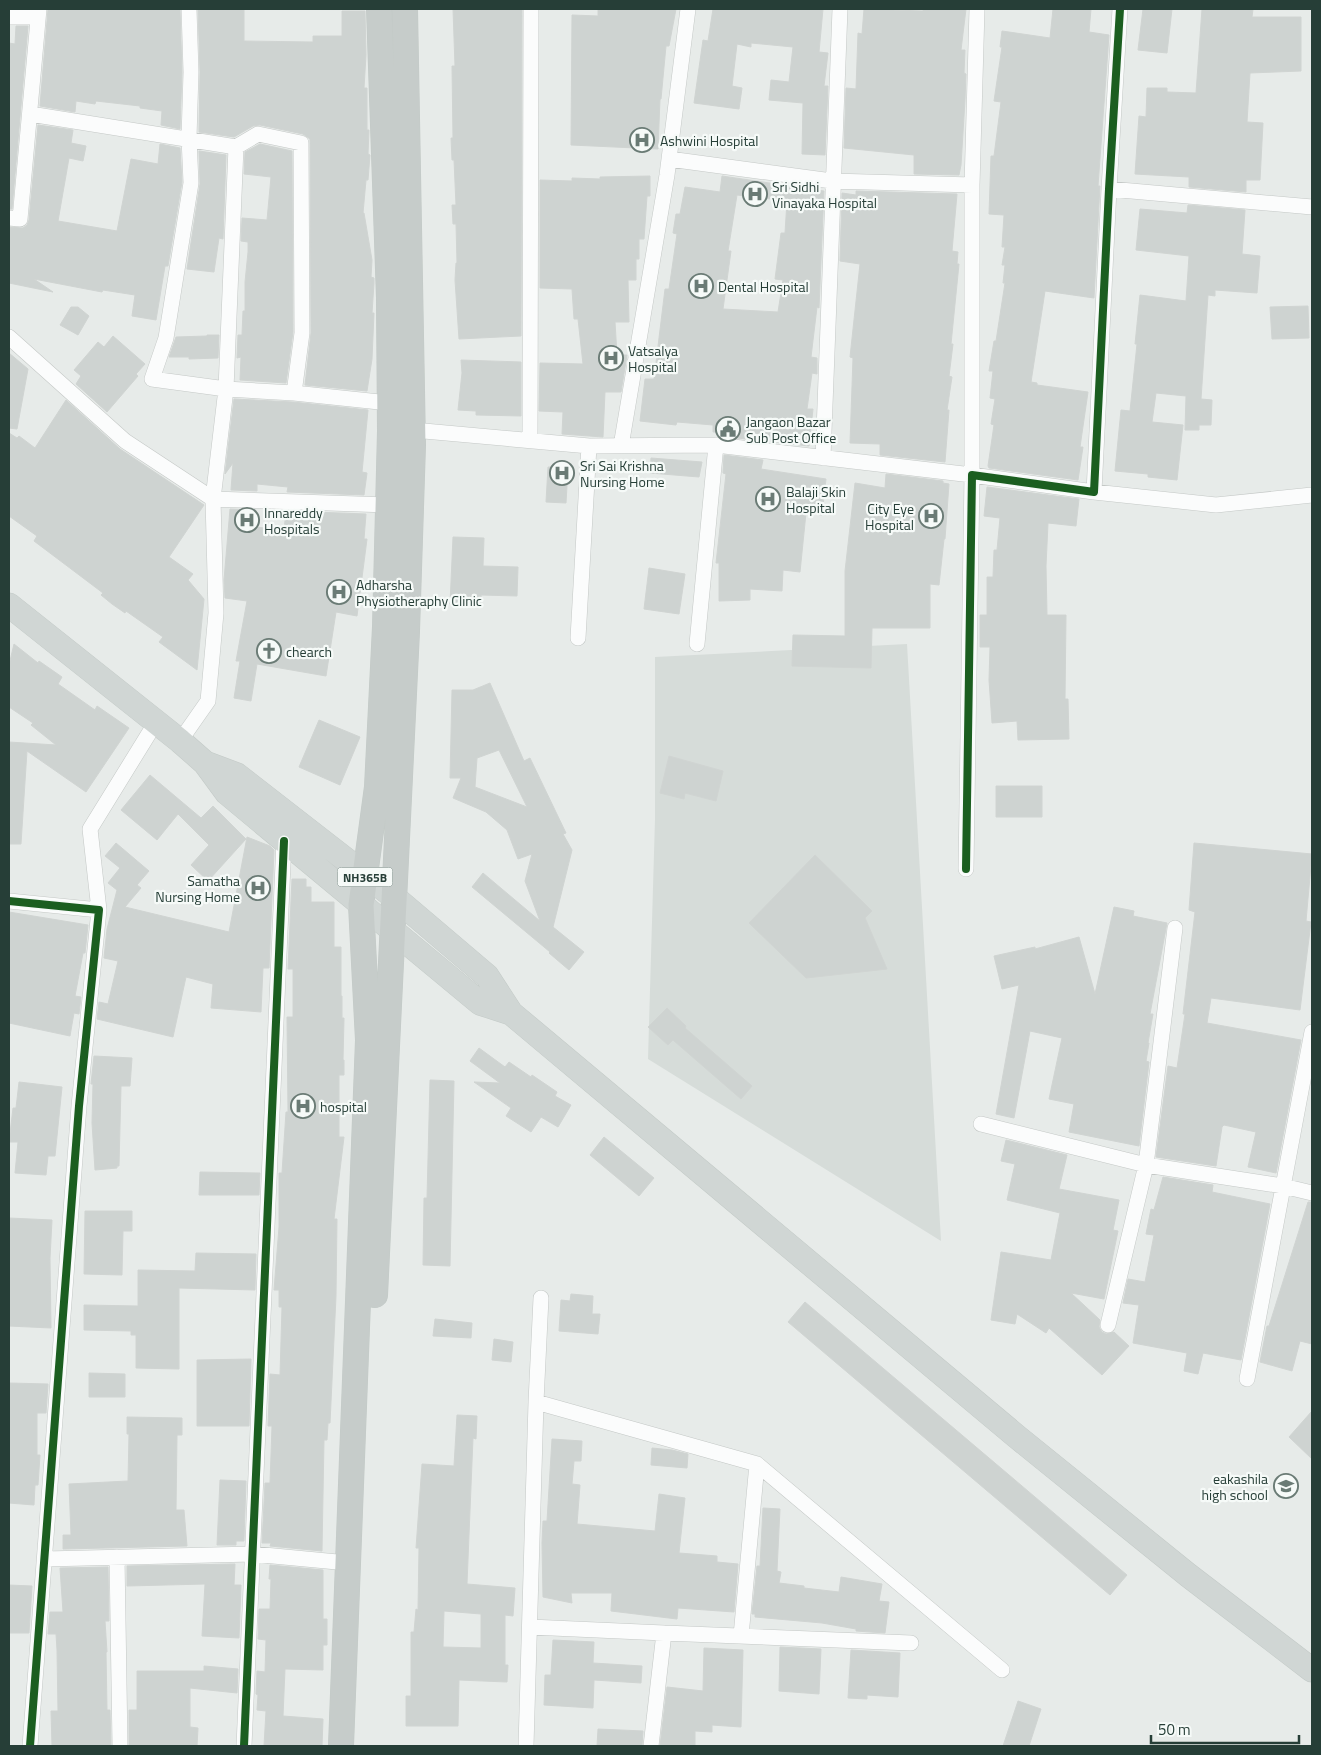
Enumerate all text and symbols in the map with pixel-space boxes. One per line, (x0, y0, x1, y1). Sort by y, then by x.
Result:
hospital icon: Ashwini Hospital (629, 127, 655, 153)
place label: Ashwini Hospital (660, 130, 759, 151)
place label: Sri Sidhi Vinayaka Hospital (772, 176, 877, 213)
hospital icon: Sri Sidhi Vinayaka Hospital (742, 181, 768, 207)
hospital icon: Dental Hospital (688, 273, 714, 299)
place label: Dental Hospital (718, 276, 809, 297)
place label: Vatsalya Hospital (628, 340, 678, 377)
hospital icon: Vatsalya Hospital (598, 345, 624, 371)
place label: Jangaon Bazar Sub Post Office (746, 411, 836, 448)
public building icon: Jangaon Bazar Sub Post Office (715, 416, 741, 442)
place label: Sri Sai Krishna Nursing Home (580, 455, 665, 492)
hospital icon: Sri Sai Krishna Nursing Home (549, 460, 575, 486)
place label: Balaji Skin Hospital (786, 481, 846, 518)
hospital icon: Balaji Skin Hospital (755, 486, 781, 512)
place label: City Eye Hospital (865, 498, 914, 535)
place label: Innareddy Hospitals (264, 502, 323, 539)
hospital icon: City Eye Hospital (918, 503, 944, 529)
hospital icon: Innareddy Hospitals (234, 507, 260, 533)
place label: Adharsha Physiotheraphy Clinic (356, 574, 482, 611)
hospital icon: Adharsha Physiotheraphy Clinic (326, 579, 352, 605)
church icon: chearch (256, 638, 282, 664)
place label: chearch (286, 641, 332, 662)
road number: NH365B (338, 868, 392, 886)
place label: Samatha Nursing Home (155, 870, 240, 907)
hospital icon: Samatha Nursing Home (245, 875, 271, 901)
hospital icon: hospital (290, 1093, 316, 1119)
place label: hospital (320, 1096, 367, 1117)
place label: eakashila high school (1201, 1468, 1268, 1505)
school or university icon: eakashila high school (1273, 1473, 1299, 1499)
scale bar (1151, 1712, 1298, 1744)
text: 50 m (1158, 1718, 1191, 1741)

